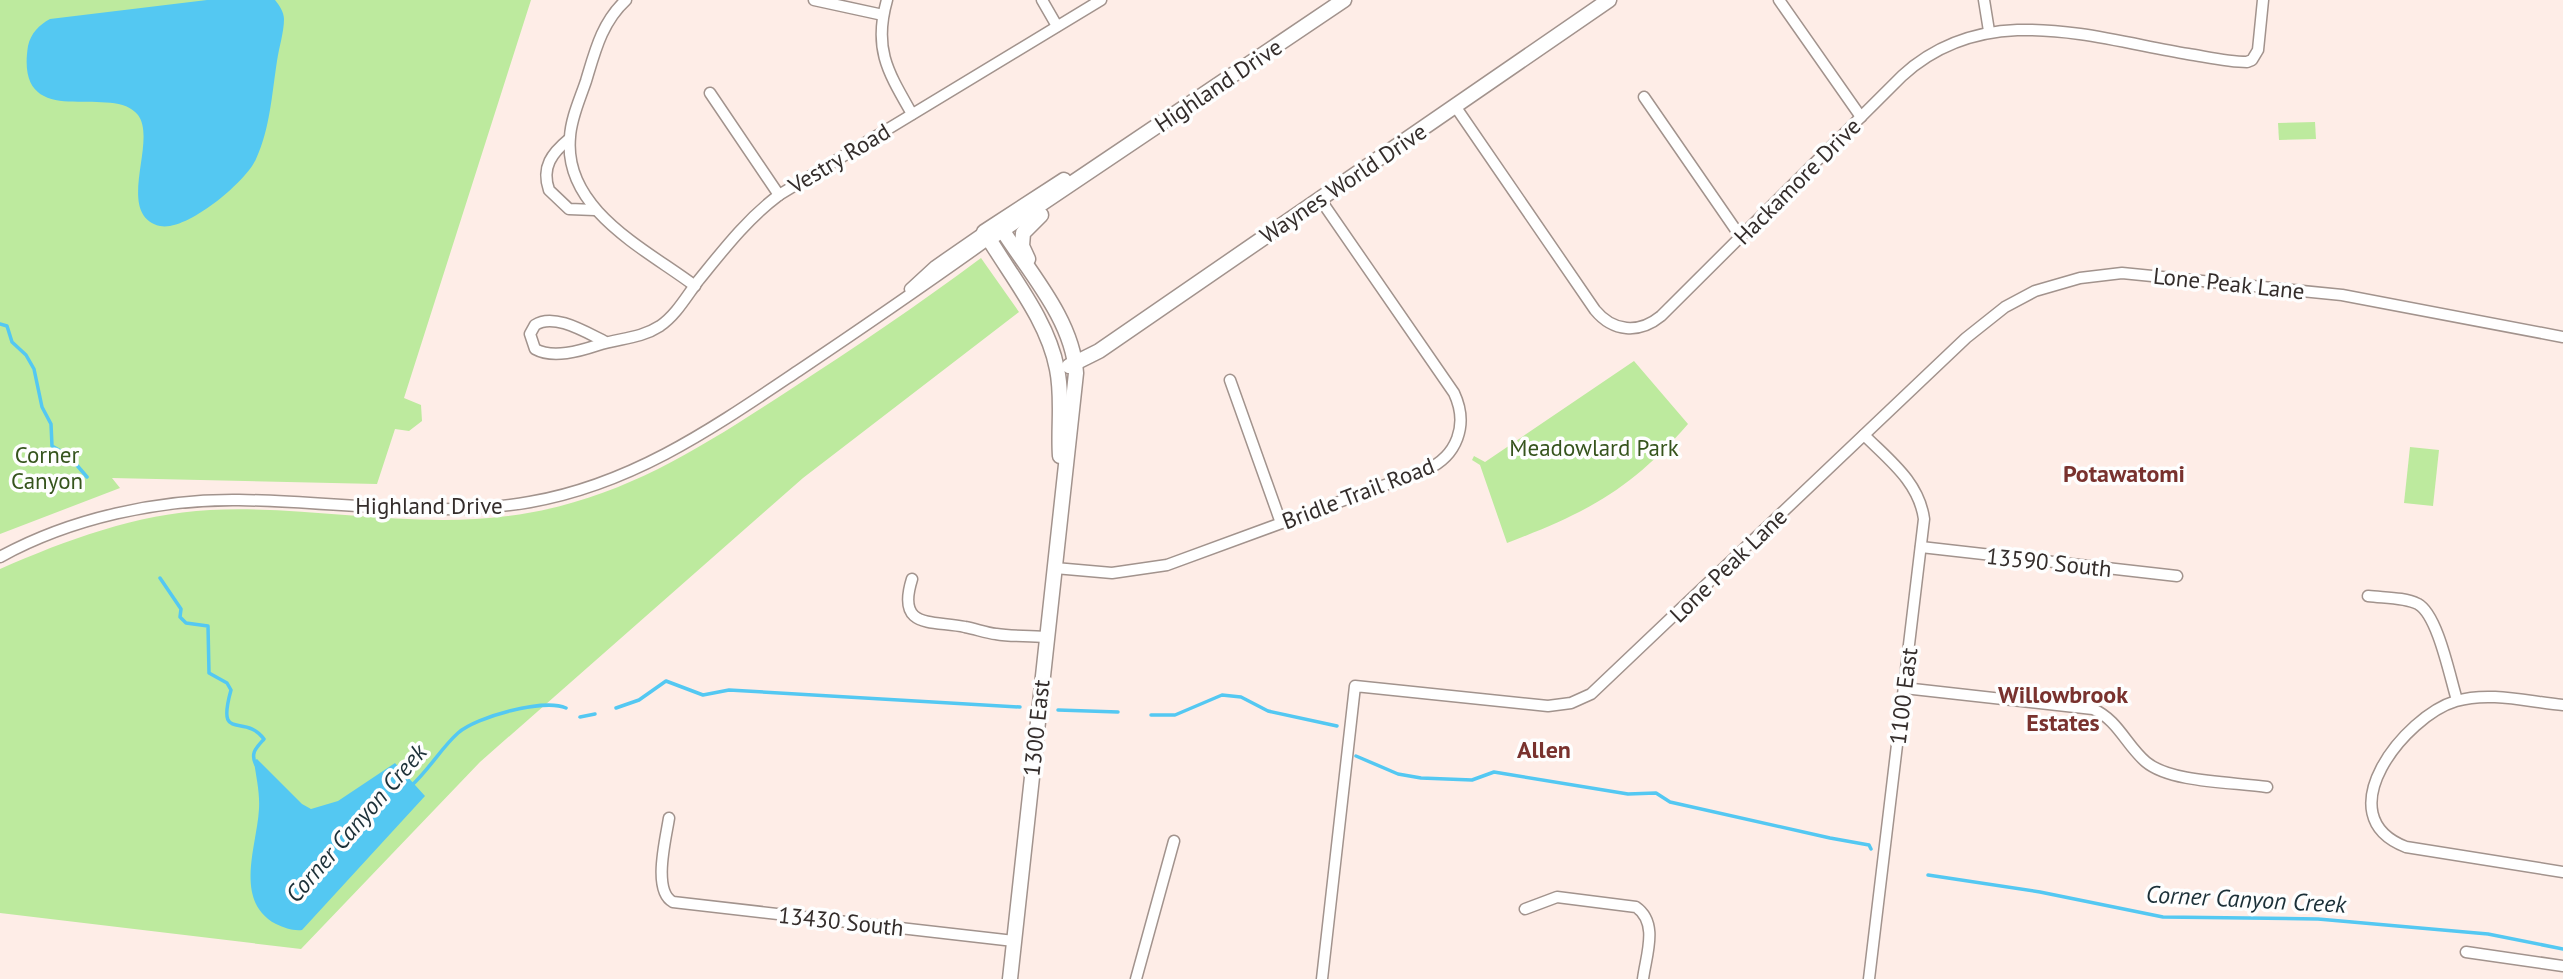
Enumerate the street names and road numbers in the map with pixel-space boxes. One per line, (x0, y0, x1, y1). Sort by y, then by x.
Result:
street label: Highland Drive (1149, 32, 1287, 138)
street label: Hackamore Drive (1727, 111, 1867, 251)
street label: Vestry Road (782, 116, 895, 200)
street label: Waynes World Drive (1254, 116, 1432, 250)
street label: Lone Peak Lane (2152, 261, 2306, 305)
street label: Bridle Trail Road (1278, 451, 1438, 535)
street label: Highland Drive (355, 491, 503, 520)
street label: Lone Peak Lane (1663, 502, 1793, 628)
street label: 13590 South (1985, 541, 2113, 583)
street label: 1100 East (1883, 646, 1923, 746)
street label: 1300 East (1016, 678, 1056, 778)
street label: 13430 South (777, 900, 905, 942)

